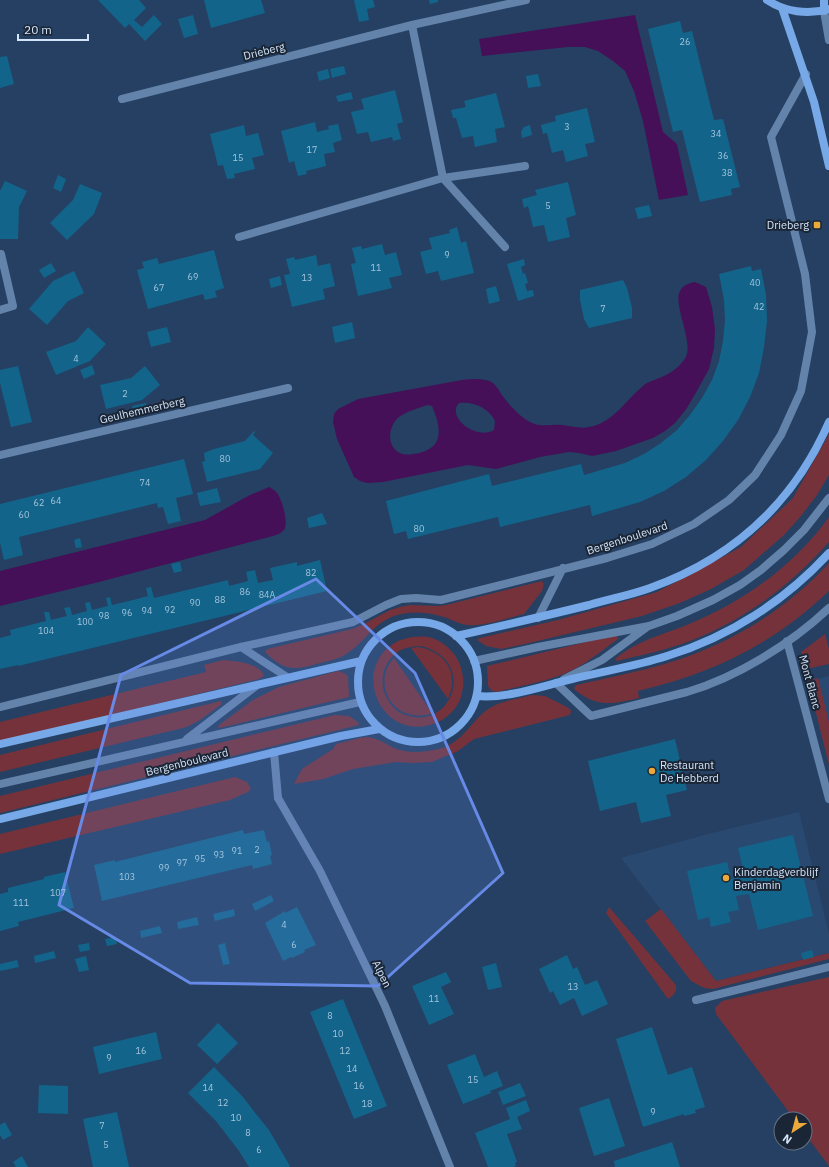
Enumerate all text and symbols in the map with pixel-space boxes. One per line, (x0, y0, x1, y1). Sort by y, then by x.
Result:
scale bar (18, 16, 88, 42)
text: 20 m (24, 22, 52, 37)
house number: 26 (680, 36, 690, 47)
street label: Drieberg (242, 39, 286, 63)
house number: 3 (564, 121, 570, 132)
house number: 34 (711, 128, 721, 139)
house number: 17 (307, 144, 317, 155)
house number: 36 (718, 150, 728, 161)
house number: 15 (233, 152, 243, 163)
house number: 38 (722, 167, 732, 178)
house number: 5 (545, 200, 551, 211)
place label: Drieberg (767, 218, 809, 232)
marker: Drieberg (812, 220, 822, 230)
house number: 9 (444, 249, 450, 260)
house number: 11 (371, 262, 381, 273)
house number: 69 (188, 271, 198, 282)
house number: 13 (302, 272, 312, 283)
house number: 40 (750, 277, 760, 288)
house number: 67 (154, 282, 164, 293)
house number: 42 (754, 301, 764, 312)
house number: 7 (600, 303, 606, 314)
house number: 4 (73, 353, 79, 364)
house number: 2 (122, 388, 128, 399)
street label: Geulhemmerberg (98, 393, 186, 427)
house number: 80 (220, 453, 230, 464)
house number: 74 (140, 477, 150, 488)
house number: 64 (51, 495, 61, 506)
house number: 62 (34, 497, 44, 508)
house number: 60 (19, 509, 29, 520)
street label: Bergenboulevard (585, 518, 669, 558)
house number: 80 (414, 523, 424, 534)
house number: 82 (306, 567, 316, 578)
house number: 86 (240, 586, 250, 597)
house number: 84A (259, 589, 276, 600)
house number: 88 (215, 594, 225, 605)
house number: 90 (190, 597, 200, 608)
house number: 92 (165, 604, 175, 615)
house number: 94 (142, 605, 152, 616)
house number: 96 (122, 607, 132, 618)
house number: 98 (99, 610, 109, 621)
house number: 100 (77, 616, 93, 627)
house number: 104 (38, 625, 54, 636)
street label: Mont Blanc (796, 653, 824, 711)
street label: Bergenboulevard (144, 745, 230, 779)
place label: Restaurant De Hebberd (660, 758, 719, 785)
marker: Restaurant De Hebberd (647, 766, 657, 776)
house number: 2 (254, 844, 260, 855)
house number: 91 (232, 845, 242, 856)
house number: 93 (214, 849, 224, 860)
house number: 95 (195, 853, 205, 864)
house number: 97 (177, 857, 187, 868)
house number: 99 (159, 862, 169, 873)
place label: Kinderdagverblijf Benjamin (734, 865, 819, 892)
house number: 103 (119, 871, 135, 882)
marker: Kinderdagverblijf Benjamin (721, 873, 731, 883)
house number: 107 (50, 887, 66, 898)
house number: 111 (13, 897, 29, 908)
house number: 4 (281, 919, 287, 930)
house number: 6 (291, 939, 297, 950)
street label: Alpen (369, 958, 395, 990)
house number: 13 (568, 981, 578, 992)
house number: 11 (429, 993, 439, 1004)
house number: 8 (327, 1010, 333, 1021)
house number: 10 (333, 1028, 343, 1039)
house number: 16 (136, 1045, 146, 1056)
house number: 12 (340, 1045, 350, 1056)
house number: 9 (106, 1052, 112, 1063)
house number: 14 (347, 1063, 357, 1074)
house number: 15 (468, 1074, 478, 1085)
house number: 16 (354, 1080, 364, 1091)
house number: 14 (203, 1082, 213, 1093)
house number: 12 (218, 1097, 228, 1108)
house number: 18 (362, 1098, 372, 1109)
house number: 9 (650, 1106, 656, 1117)
north arrow (773, 1111, 813, 1151)
house number: 10 (231, 1112, 241, 1123)
house number: 7 (99, 1120, 105, 1131)
house number: 8 (245, 1127, 251, 1138)
text: N (780, 1131, 794, 1147)
house number: 5 (103, 1139, 109, 1150)
house number: 6 (256, 1144, 262, 1155)

